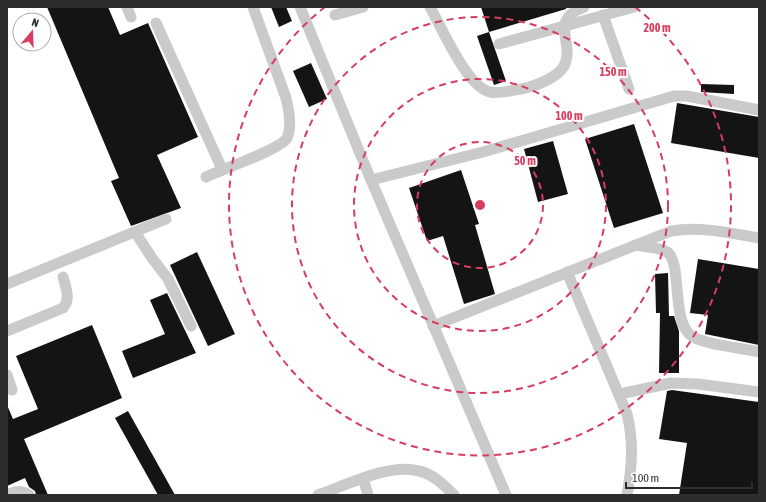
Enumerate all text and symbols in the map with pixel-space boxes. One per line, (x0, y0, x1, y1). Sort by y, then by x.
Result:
north arrow (12, 12, 52, 52)
text: N (30, 16, 40, 29)
text: 200 m (643, 21, 671, 35)
text: 150 m (599, 65, 627, 79)
text: 100 m (555, 109, 583, 123)
text: 50 m (514, 154, 536, 168)
centre of rings (473, 198, 487, 212)
scale bar (626, 464, 752, 490)
text: 100 m (632, 471, 659, 485)

